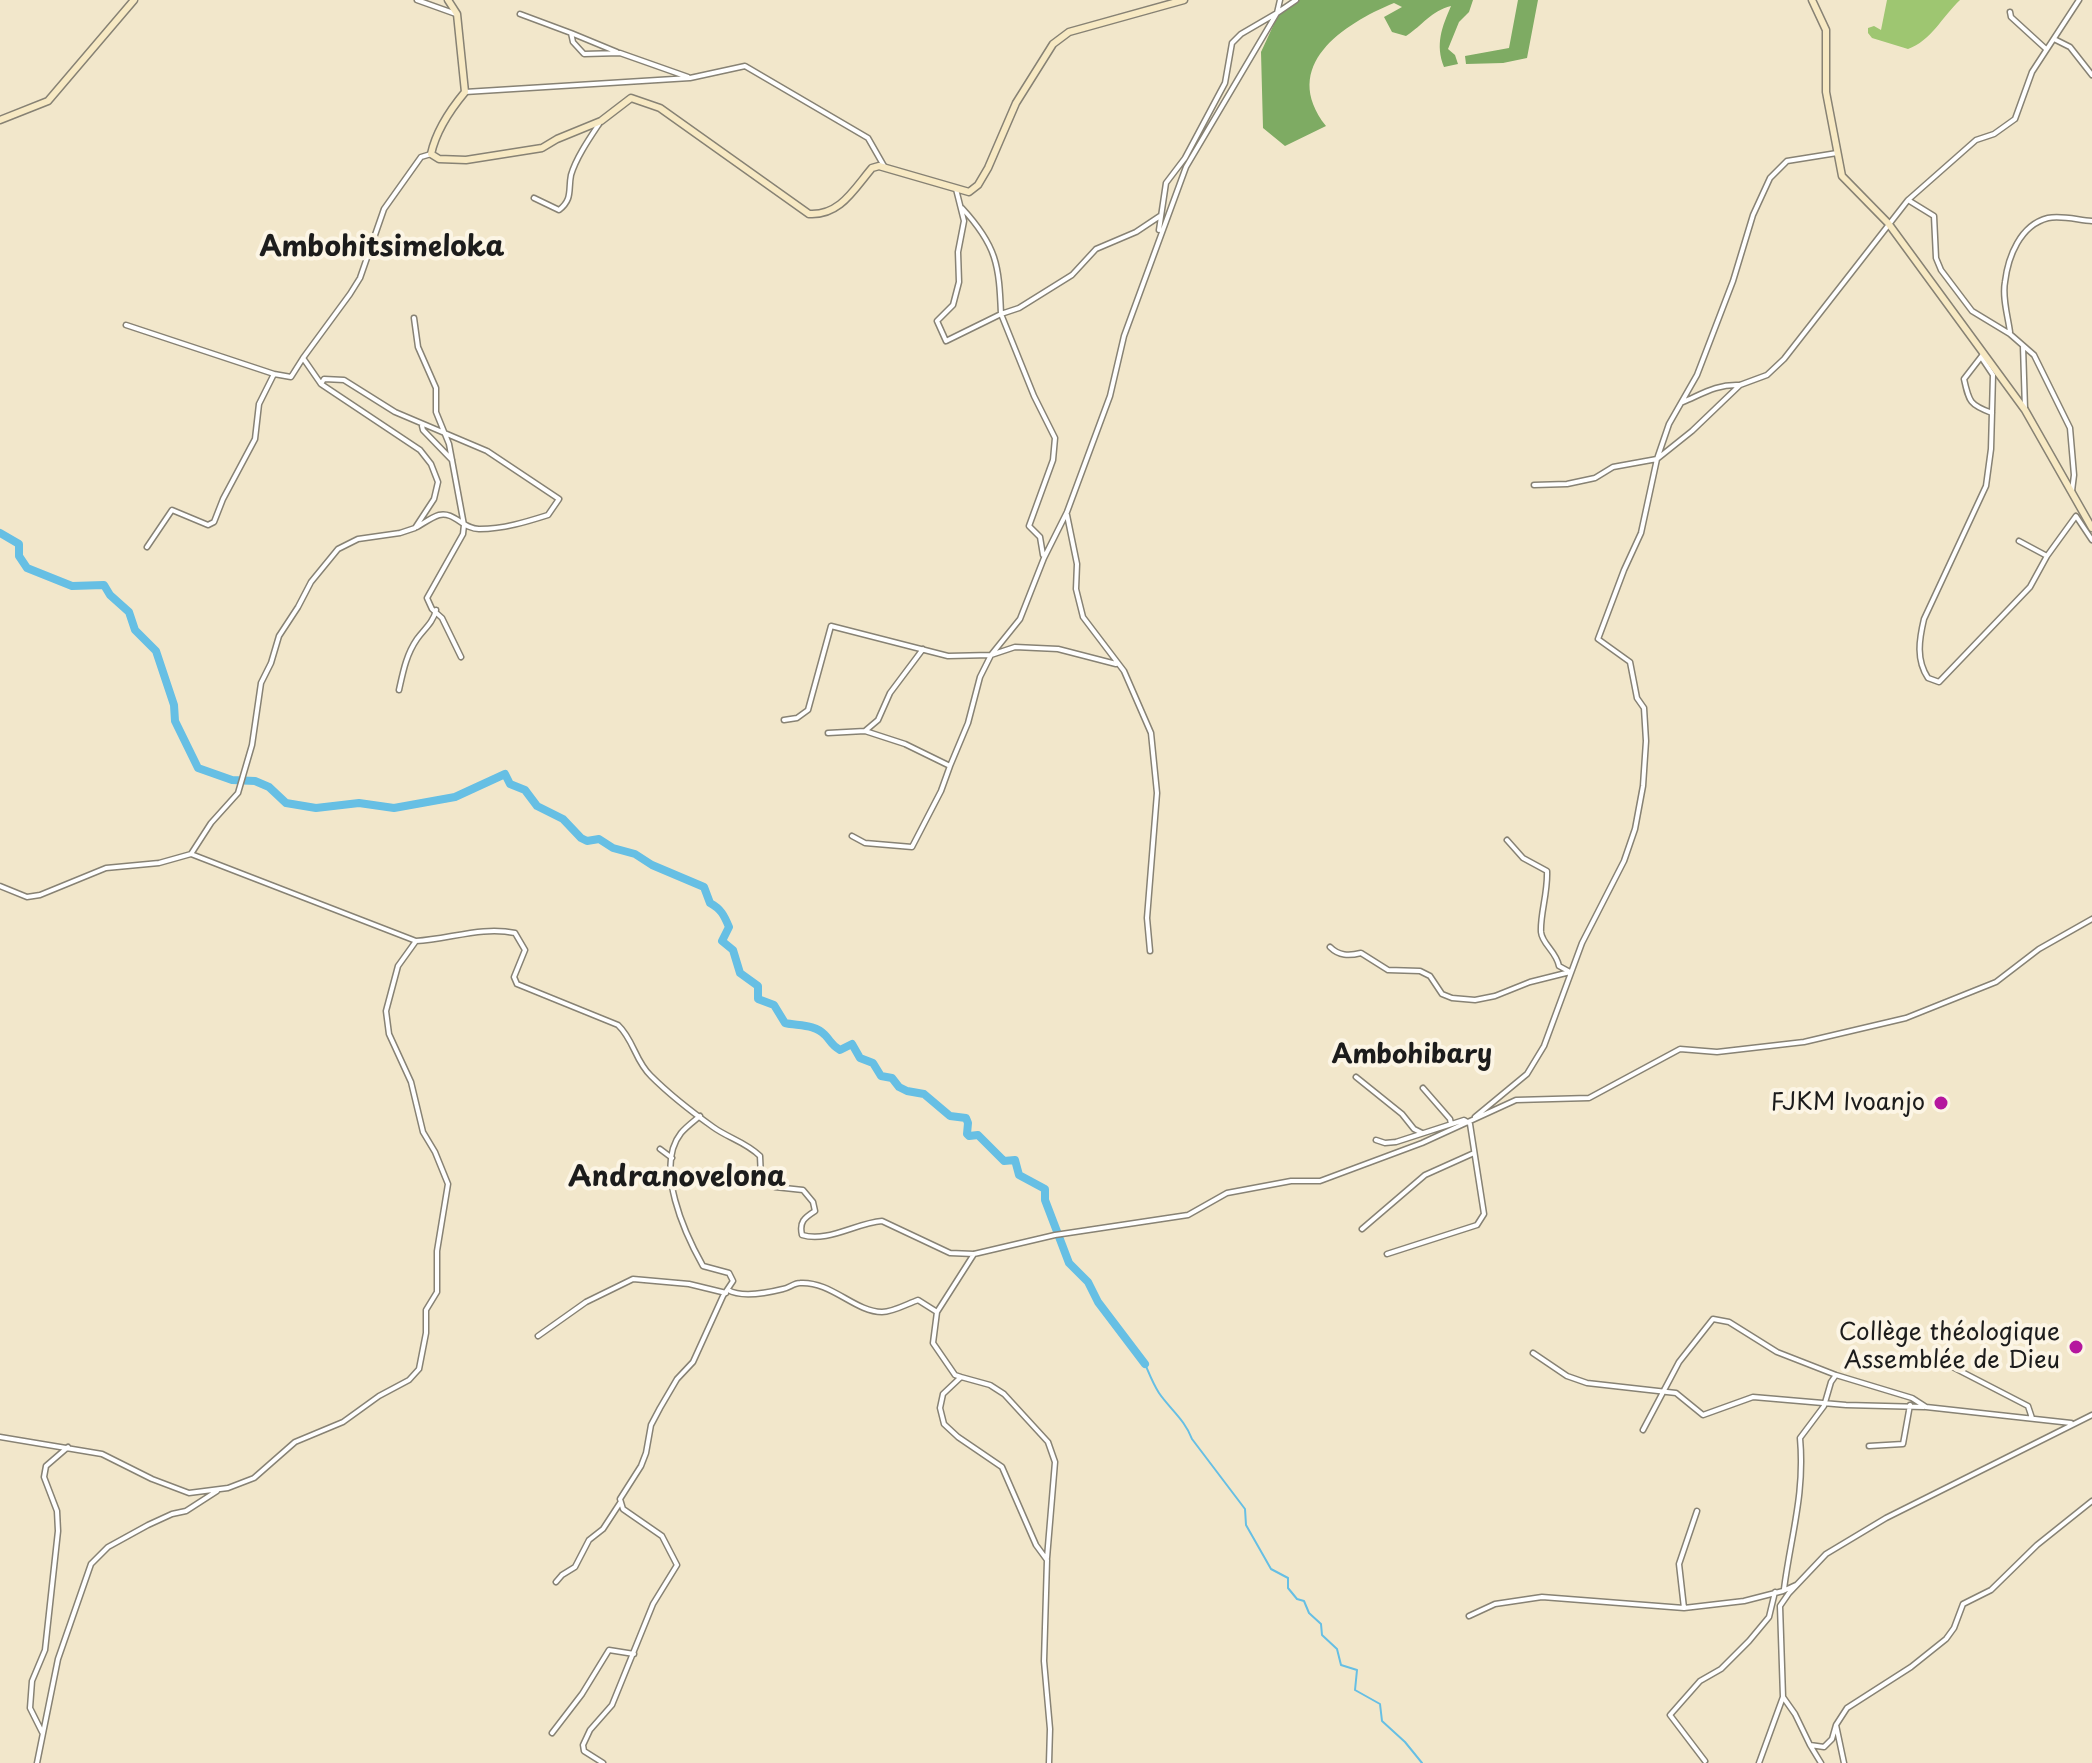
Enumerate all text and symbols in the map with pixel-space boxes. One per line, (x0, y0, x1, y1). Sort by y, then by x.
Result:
district label: Ambohitsimeloka (259, 231, 505, 265)
district label: Ambohibary (1332, 1040, 1492, 1072)
place label: FJKM Ivoanjo (1770, 1089, 1925, 1117)
marker: FJKM Ivoanjo (1932, 1094, 1950, 1112)
district label: Andranovelona (568, 1161, 786, 1195)
place label: Collège théologique Assemblée de Dieu (1839, 1319, 2060, 1375)
marker: Collège théologique Assemblée de Dieu (2067, 1338, 2085, 1356)

